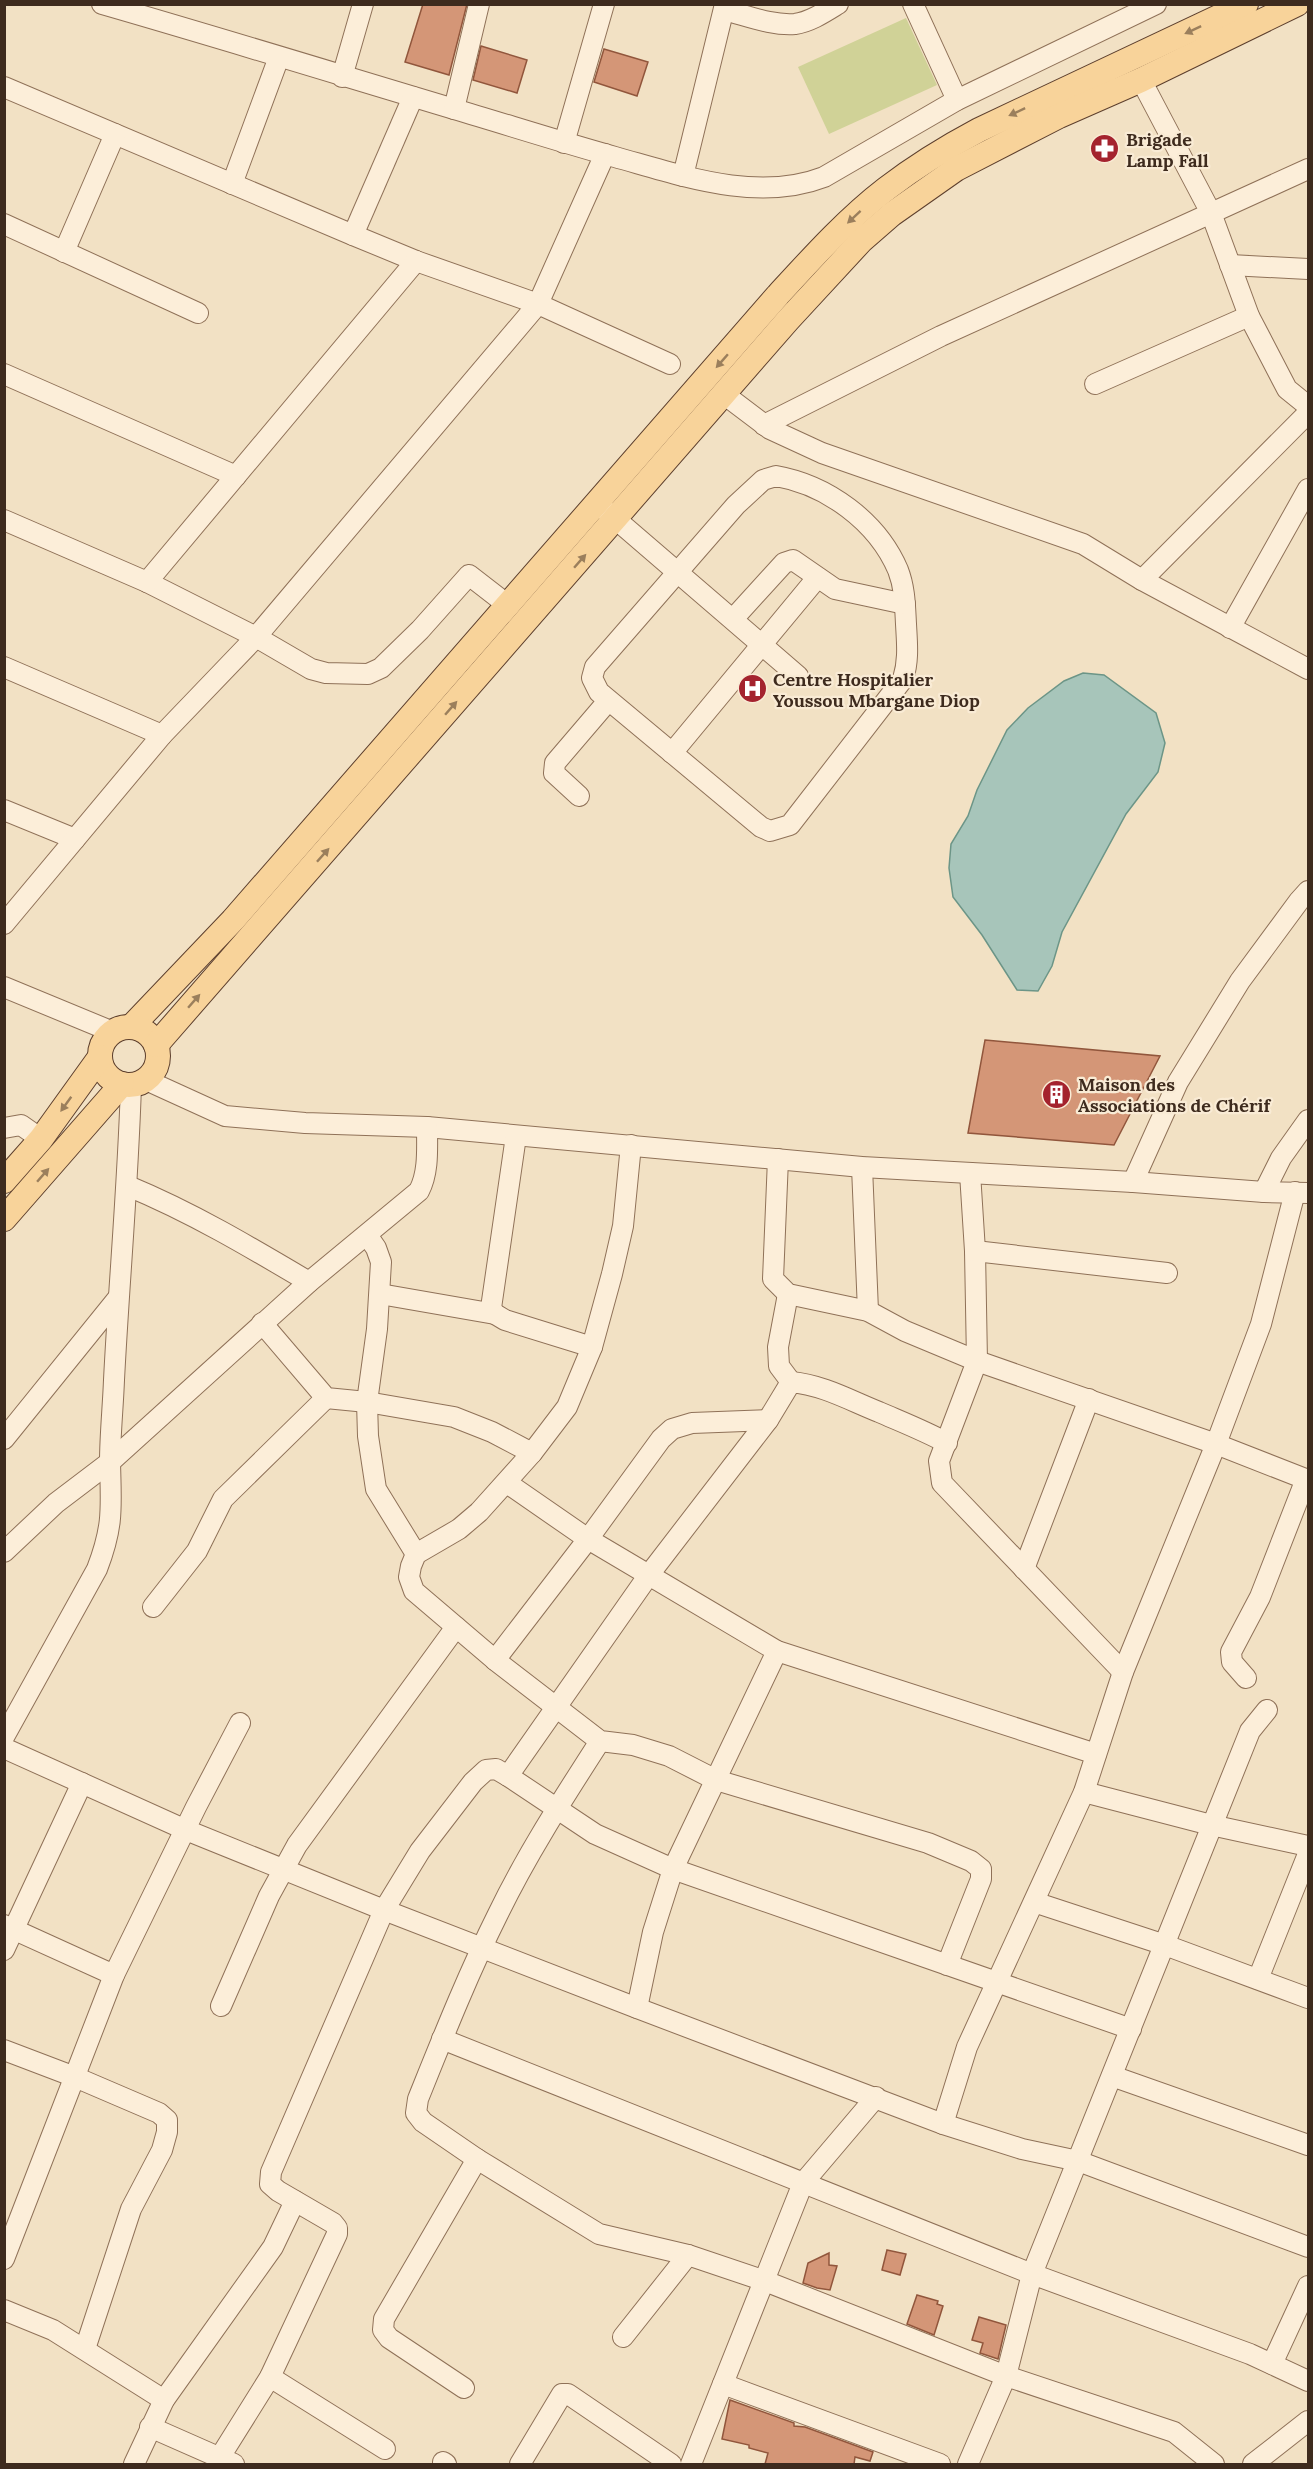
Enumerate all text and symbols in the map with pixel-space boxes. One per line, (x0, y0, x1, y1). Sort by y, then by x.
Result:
one-way arrow (1185, 25, 1202, 34)
one-way arrow (1008, 108, 1025, 117)
place label: Brigade Lamp Fall (1126, 128, 1209, 172)
pharmacy icon: Brigade Lamp Fall (1089, 133, 1121, 165)
one-way arrow (847, 210, 861, 224)
one-way arrow (716, 353, 729, 368)
one-way arrow (573, 554, 586, 569)
place label: Centre Hospitalier Youssou Mbargane Diop (773, 668, 980, 712)
hospital icon: Centre Hospitalier Youssou Mbargane Diop (736, 673, 768, 705)
one-way arrow (444, 701, 457, 716)
one-way arrow (316, 848, 329, 863)
one-way arrow (187, 994, 200, 1009)
place label: Maison des Associations de Chérif (1078, 1073, 1272, 1117)
building icon: Maison des Associations de Chérif (1041, 1078, 1073, 1110)
one-way arrow (60, 1096, 72, 1112)
one-way arrow (36, 1168, 49, 1183)

